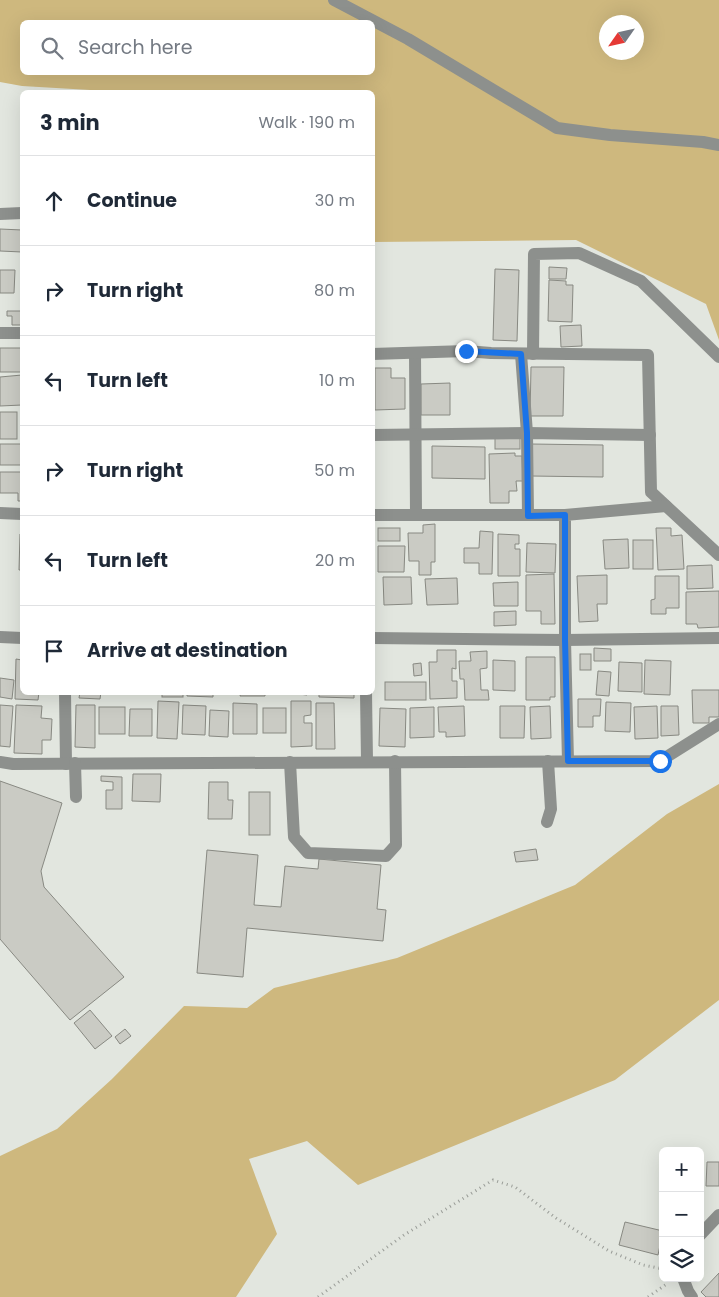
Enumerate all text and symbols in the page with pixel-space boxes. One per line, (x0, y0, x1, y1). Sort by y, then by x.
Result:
north arrow (599, 15, 644, 60)
search box (20, 20, 375, 75)
icon: search (38, 34, 66, 62)
text: Search here (78, 34, 192, 61)
text: 3 min (40, 108, 100, 137)
text: Walk · 190 m (258, 111, 355, 134)
icon: ahead (40, 187, 68, 215)
text: Continue (87, 187, 177, 214)
text: 30 m (315, 189, 355, 212)
icon: right (40, 277, 68, 305)
text: Turn right (87, 277, 183, 304)
text: 80 m (314, 279, 355, 302)
route end (455, 340, 478, 363)
icon: left (40, 367, 68, 395)
text: Turn left (87, 367, 168, 394)
text: 10 m (319, 369, 355, 392)
icon: right (40, 457, 68, 485)
text: Turn right (87, 457, 183, 484)
text: 50 m (314, 459, 355, 482)
icon: left (40, 547, 68, 575)
text: Turn left (87, 547, 168, 574)
text: 20 m (315, 549, 355, 572)
icon: arrive (40, 637, 68, 665)
text: Arrive at destination (87, 637, 288, 664)
route start (649, 750, 672, 773)
map controls (659, 1147, 704, 1282)
button: + (659, 1147, 704, 1192)
button: − (659, 1192, 704, 1237)
button: layers (659, 1237, 704, 1282)

